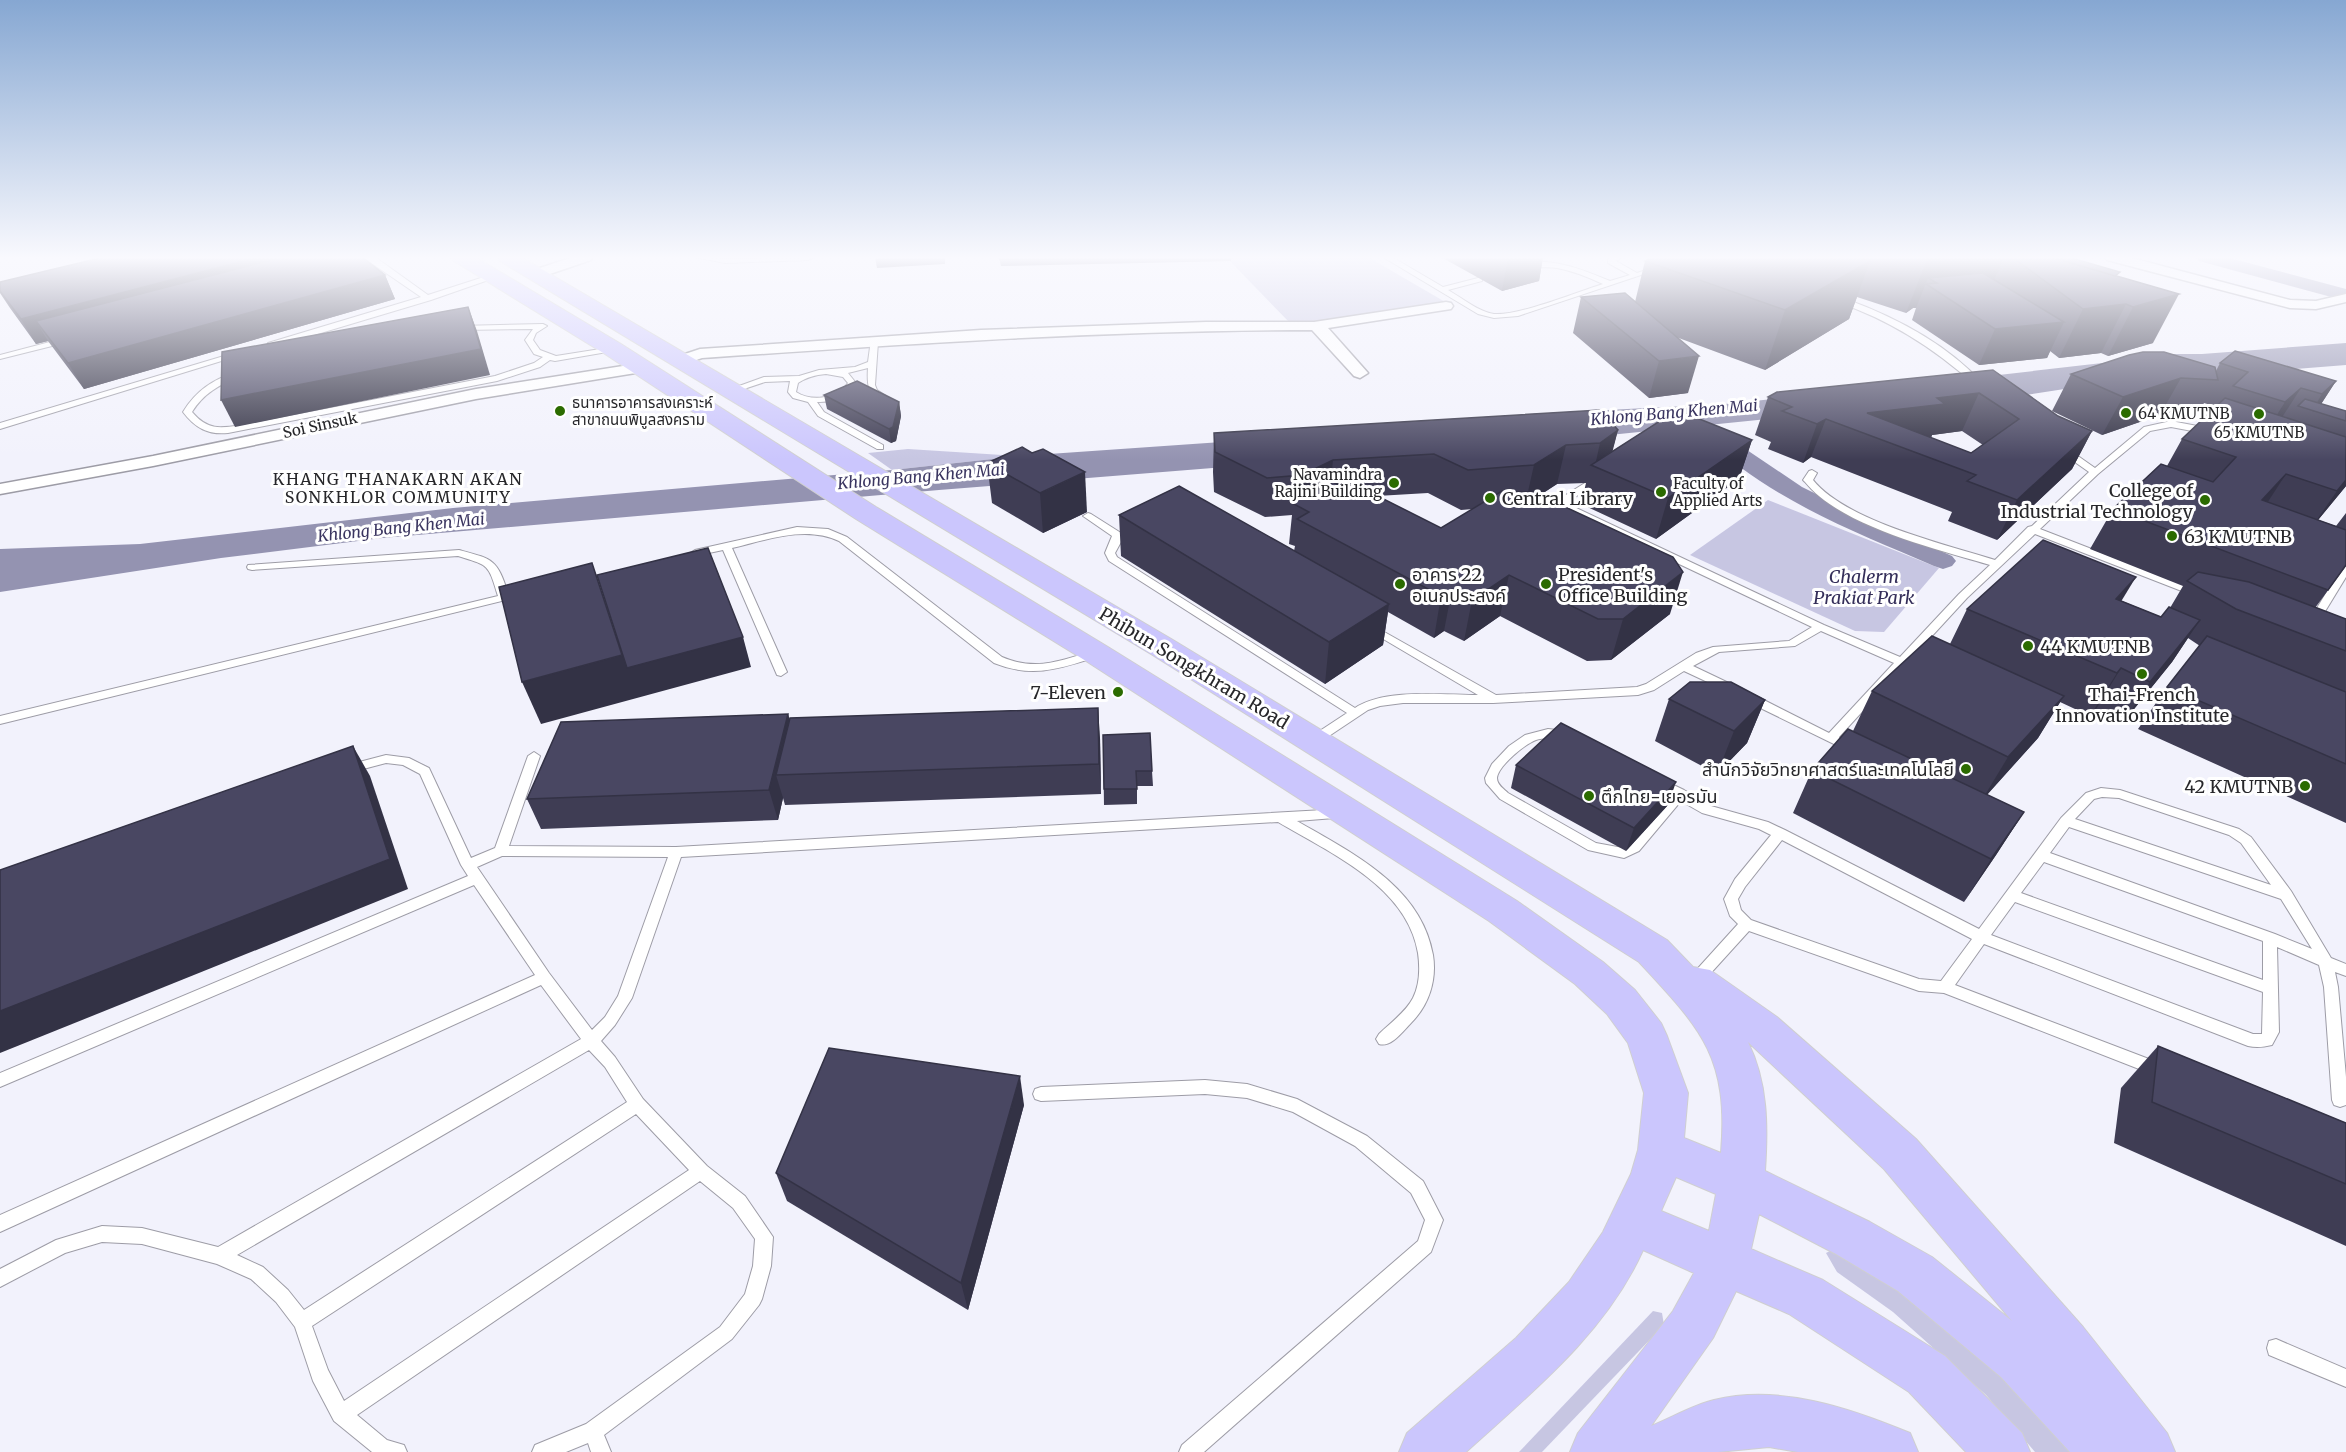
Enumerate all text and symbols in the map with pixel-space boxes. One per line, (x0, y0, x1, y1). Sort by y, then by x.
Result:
place label: ธนาคารอาคารสงเคราะห์ สาขาถนนพิบูลสงคราม (572, 393, 713, 429)
water label: Khlong Bang Khen Mai (1589, 395, 1759, 429)
marker: ธนาคารอาคารสงเคราะห์ สาขาถนนพิบูลสงคราม (553, 404, 567, 418)
place label: 64 KMUTNB (2138, 404, 2230, 423)
marker: 64 KMUTNB (2119, 406, 2133, 420)
marker: 65 KMUTNB (2252, 407, 2266, 421)
street label: Soi Sinsuk (281, 408, 360, 442)
place label: 65 KMUTNB (2214, 423, 2304, 442)
water label: Khlong Bang Khen Mai (836, 459, 1006, 493)
place label: Navamindra Rajini Building (1274, 465, 1382, 501)
district label: KHANG THANAKARN AKAN SONKHLOR COMMUNITY (273, 469, 523, 507)
place label: Faculty of Applied Arts (1672, 474, 1762, 510)
marker: Navamindra Rajini Building (1387, 476, 1401, 490)
place label: College of Industrial Technology (2001, 479, 2194, 523)
marker: Faculty of Applied Arts (1654, 485, 1668, 499)
place label: Central Library (1502, 487, 1633, 510)
marker: Central Library (1483, 491, 1497, 505)
marker: College of Industrial Technology (2198, 493, 2212, 507)
water label: Khlong Bang Khen Mai (316, 508, 486, 546)
place label: 63 KMUTNB (2184, 525, 2292, 548)
marker: 63 KMUTNB (2165, 529, 2179, 543)
place label: อาคาร 22 อเนกประสงค์ (1412, 563, 1506, 607)
place label: President's Office Building (1558, 563, 1687, 607)
park label: Chalerm Prakiat Park (1813, 565, 1915, 609)
marker: อาคาร 22 อเนกประสงค์ (1393, 577, 1407, 591)
marker: President's Office Building (1539, 577, 1553, 591)
street label: Phibun Songkhram Road (1095, 602, 1293, 734)
place label: 44 KMUTNB (2040, 635, 2150, 658)
marker: 44 KMUTNB (2021, 639, 2035, 653)
marker: Thai-French Innovation Institute (2135, 667, 2149, 681)
place label: 7-Eleven (1030, 681, 1106, 704)
place label: Thai-French Innovation Institute (2055, 683, 2229, 727)
marker: 7-Eleven (1111, 685, 1125, 699)
place label: สำนักวิจัยวิทยาศาสตร์และเทคโนโลยี (1702, 758, 1954, 781)
marker: สำนักวิจัยวิทยาศาสตร์และเทคโนโลยี (1959, 762, 1973, 776)
place label: 42 KMUTNB (2184, 775, 2293, 798)
marker: 42 KMUTNB (2298, 779, 2312, 793)
place label: ตึกไทย-เยอรมัน (1601, 785, 1718, 808)
marker: ตึกไทย-เยอรมัน (1582, 789, 1596, 803)

